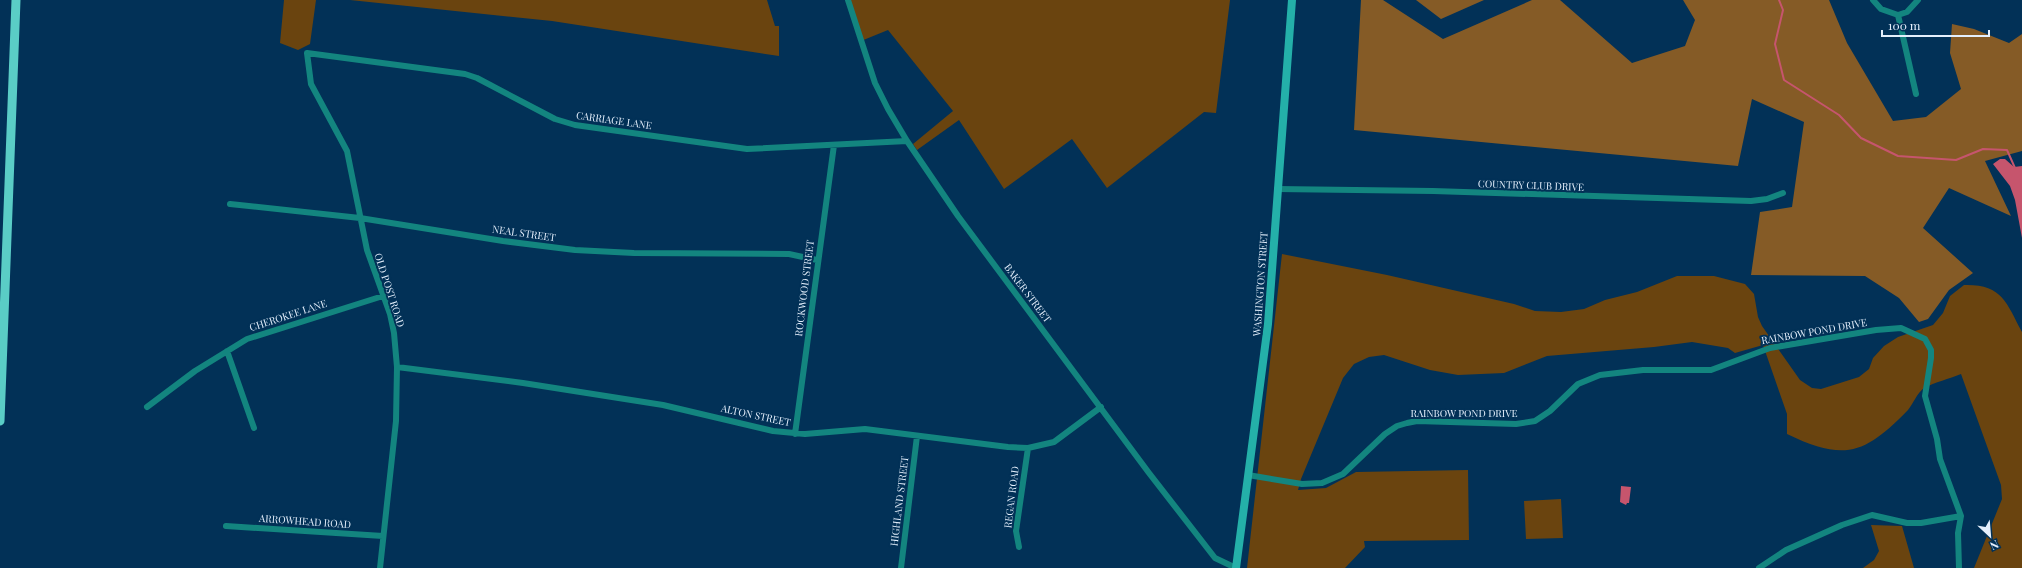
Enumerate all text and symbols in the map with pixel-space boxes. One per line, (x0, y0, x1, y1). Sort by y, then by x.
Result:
scale bar (1882, 12, 1989, 38)
text: 100 m (1888, 17, 1921, 33)
street label: CARRIAGE LANE (575, 108, 653, 132)
street label: COUNTRY CLUB DRIVE (1478, 176, 1584, 194)
street label: NEAL STREET (491, 222, 557, 244)
street label: WASHINGTON STREET (1249, 231, 1271, 338)
street label: ROCKWOOD STREET (791, 239, 817, 337)
street label: OLD POST ROAD (371, 251, 409, 329)
street label: BAKER STREET (1001, 261, 1055, 325)
street label: CHEROKEE LANE (247, 296, 329, 334)
street label: RAINBOW POND DRIVE (1760, 315, 1868, 347)
street label: ALTON STREET (719, 401, 792, 429)
street label: RAINBOW POND DRIVE (1410, 406, 1518, 420)
street label: HIGHLAND STREET (887, 455, 911, 547)
street label: REGAN ROAD (1000, 465, 1022, 529)
street label: ARROWHEAD ROAD (258, 511, 351, 531)
north arrow (1970, 516, 2010, 556)
text: N (1988, 537, 2001, 554)

